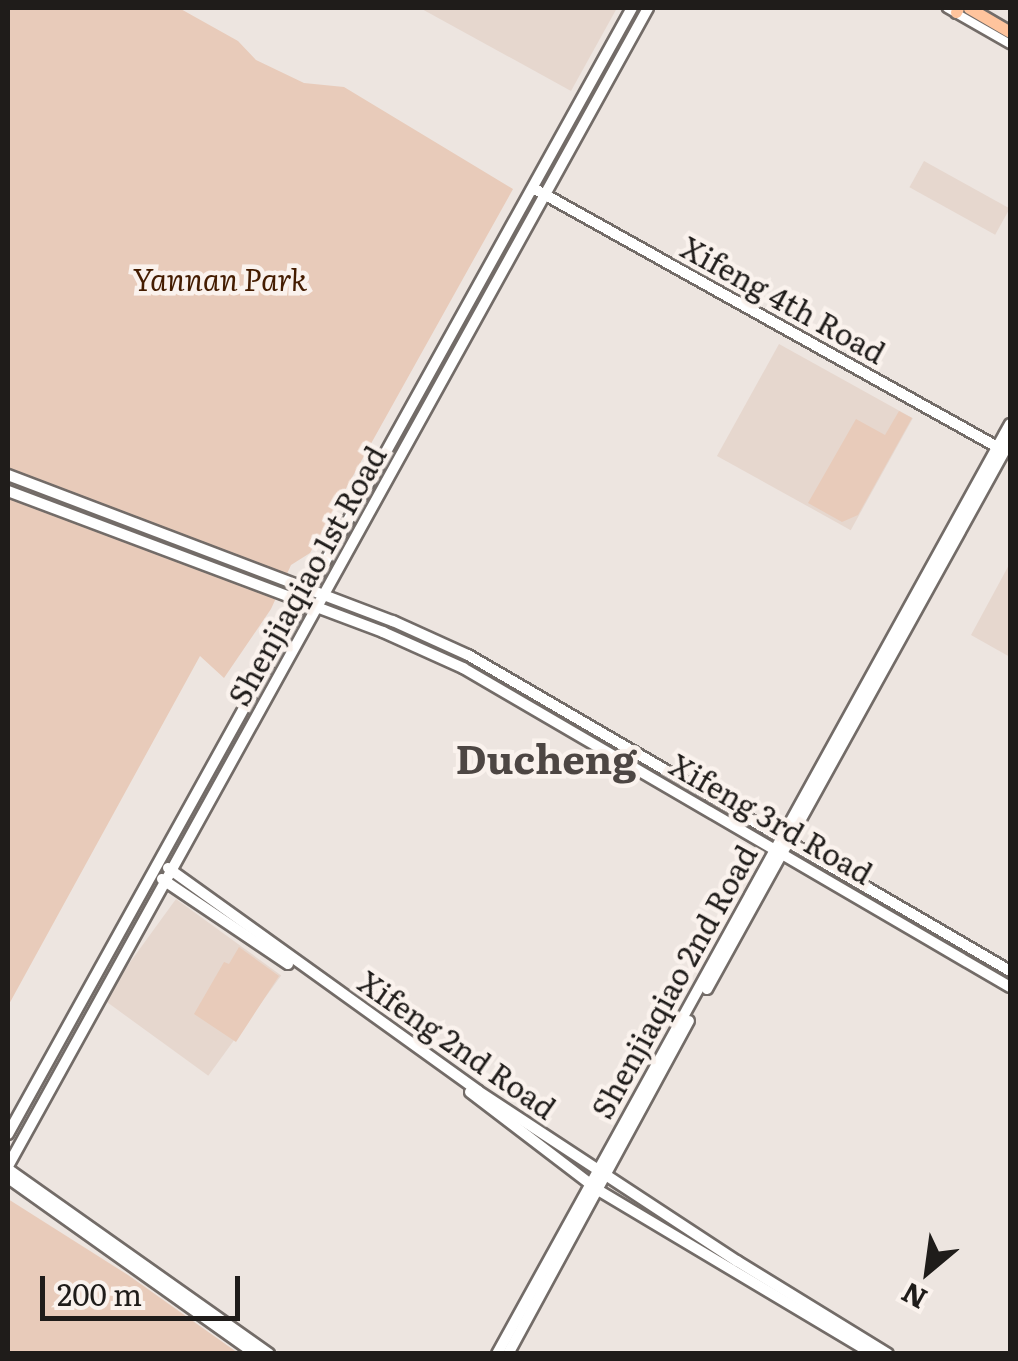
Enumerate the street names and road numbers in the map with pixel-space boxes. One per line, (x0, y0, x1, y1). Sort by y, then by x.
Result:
street label: Xifeng 4th Road (676, 228, 892, 370)
street label: Shenjiaqiao 1st Road (220, 439, 392, 711)
street label: Xifeng 3rd Road (664, 745, 880, 891)
street label: Shenjiaqiao 2nd Road (583, 838, 763, 1124)
street label: Xifeng 2nd Road (352, 963, 564, 1125)

